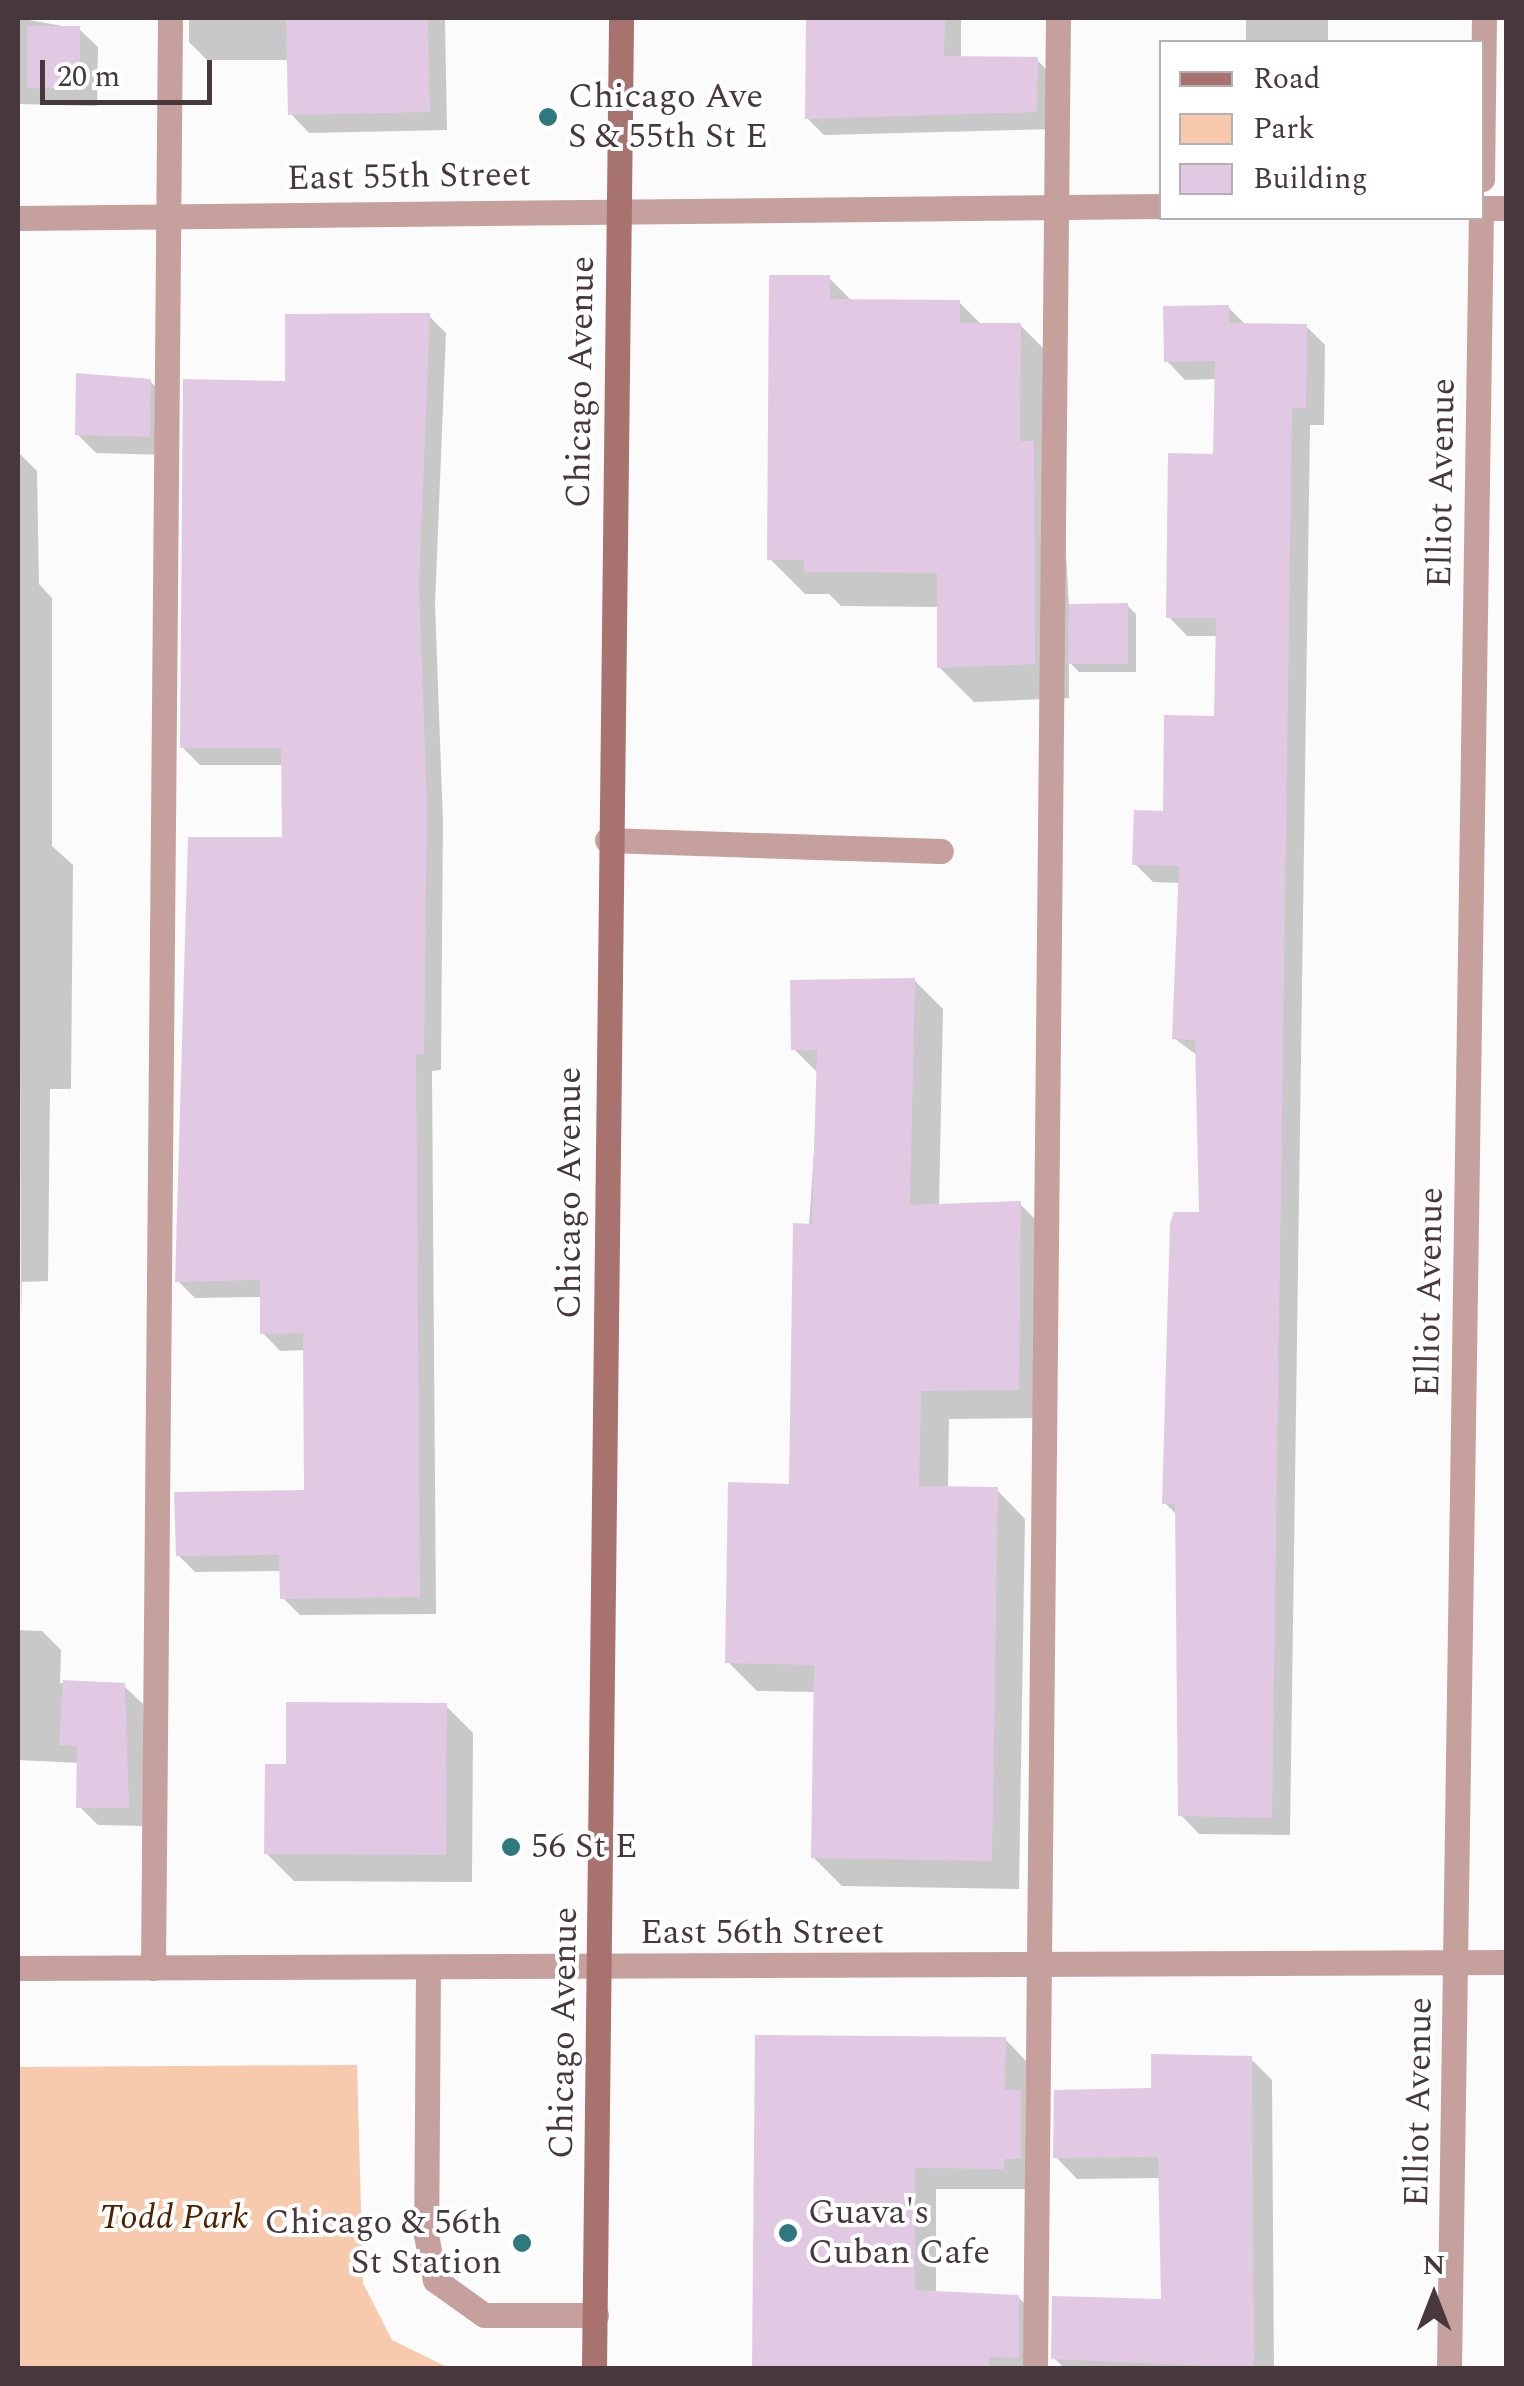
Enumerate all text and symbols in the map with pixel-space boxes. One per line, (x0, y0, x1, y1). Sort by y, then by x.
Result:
scale bar (45, 40, 218, 102)
legend (1159, 40, 1484, 220)
text: 20 m (57, 54, 120, 100)
text: Road (1253, 56, 1321, 102)
place label: Chicago Ave S & 55th St E (568, 76, 768, 158)
marker: Chicago Ave S & 55th St E (537, 106, 559, 128)
text: Park (1253, 106, 1315, 152)
street label: East 55th Street (287, 154, 531, 200)
text: Building (1253, 156, 1368, 202)
street label: Chicago Avenue (558, 256, 604, 508)
street label: Elliot Avenue (1419, 378, 1465, 588)
street label: Chicago Avenue (549, 1067, 591, 1319)
street label: Elliot Avenue (1407, 1187, 1453, 1397)
place label: 56 St E (531, 1826, 638, 1868)
marker: 56 St E (500, 1836, 522, 1858)
street label: Chicago Avenue (541, 1907, 587, 2159)
street label: East 56th Street (640, 1912, 884, 1954)
street label: Elliot Avenue (1396, 1997, 1442, 2207)
place label: Guava's Cuban Cafe (808, 2192, 990, 2274)
park label: Todd Park (100, 2197, 248, 2239)
place label: Chicago & 56th St Station (264, 2202, 502, 2284)
marker: Guava's Cuban Cafe (777, 2222, 799, 2244)
marker: Chicago & 56th St Station (511, 2232, 533, 2254)
text: N (1423, 2244, 1445, 2287)
north arrow (1384, 2246, 1484, 2346)

